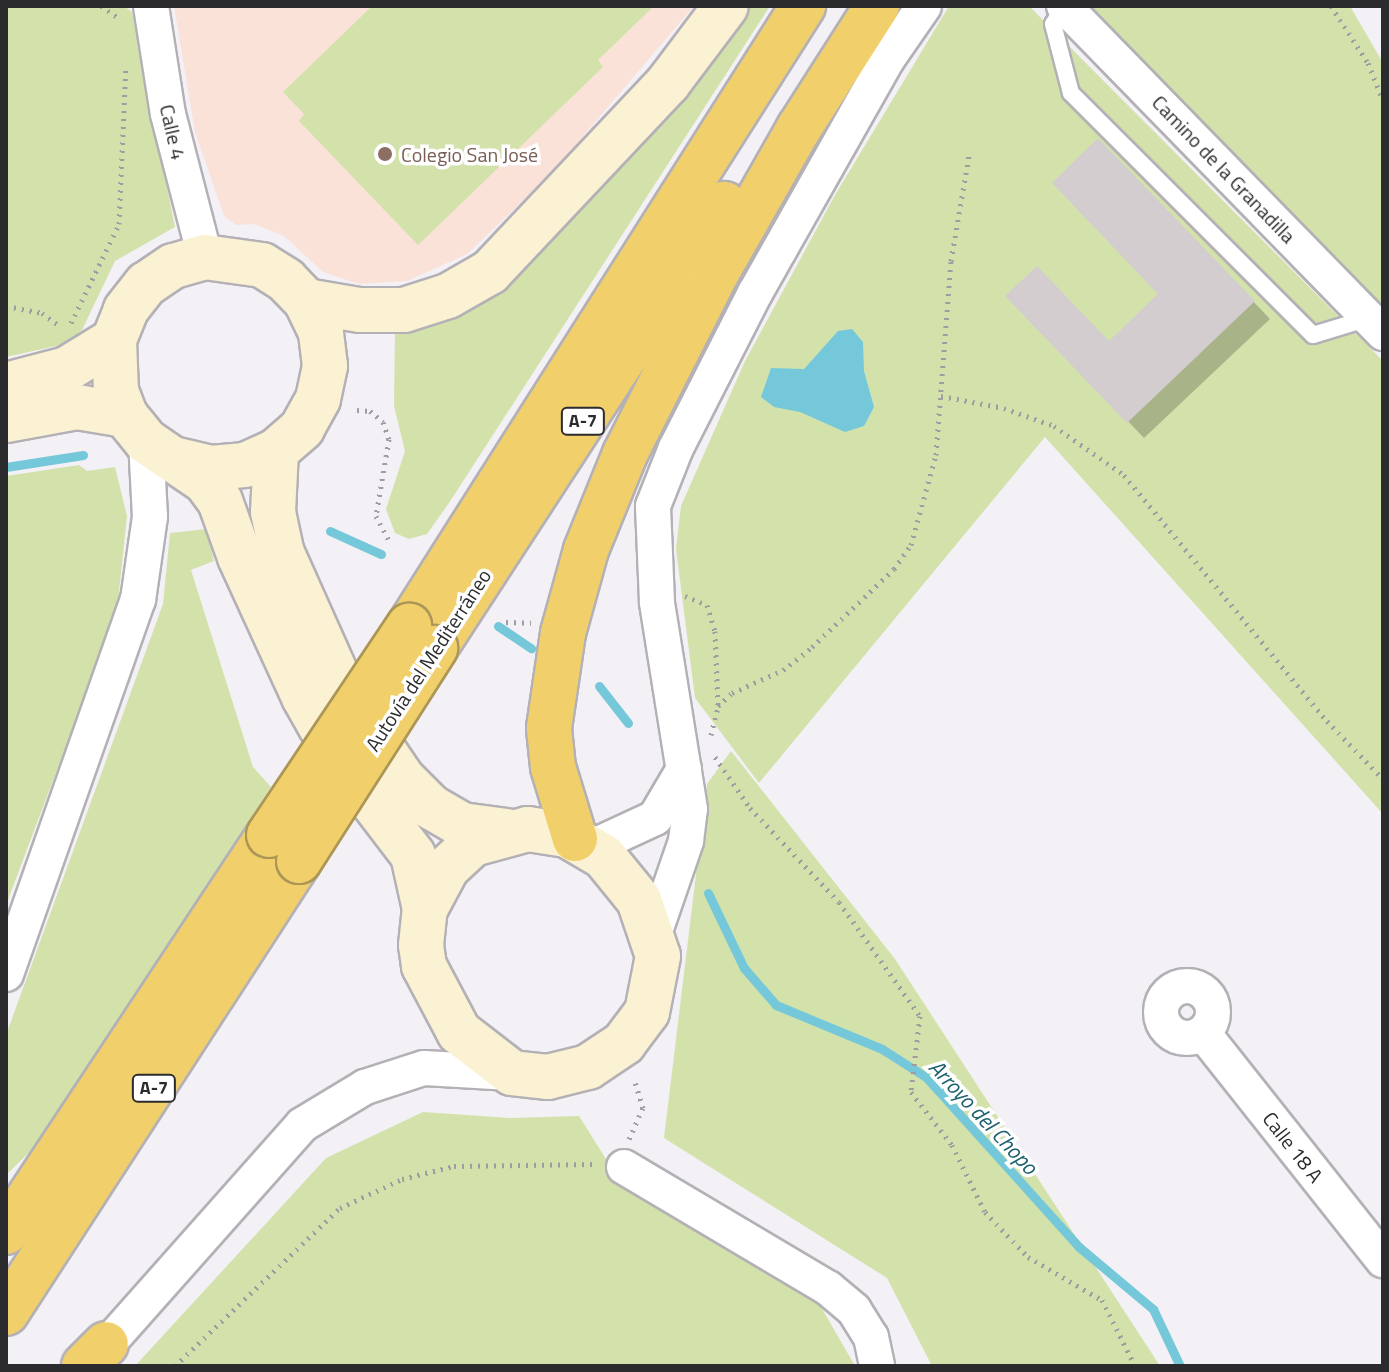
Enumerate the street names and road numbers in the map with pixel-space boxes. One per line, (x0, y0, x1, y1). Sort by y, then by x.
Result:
street label: Camino de la Granadilla (1147, 90, 1301, 248)
street label: Calle 4 (155, 102, 191, 162)
road number: A-7 (559, 407, 607, 435)
street label: Autovía del Mediterráneo (360, 564, 496, 756)
road number: A-7 (130, 1074, 178, 1102)
street label: Calle 18 A (1258, 1107, 1328, 1187)

